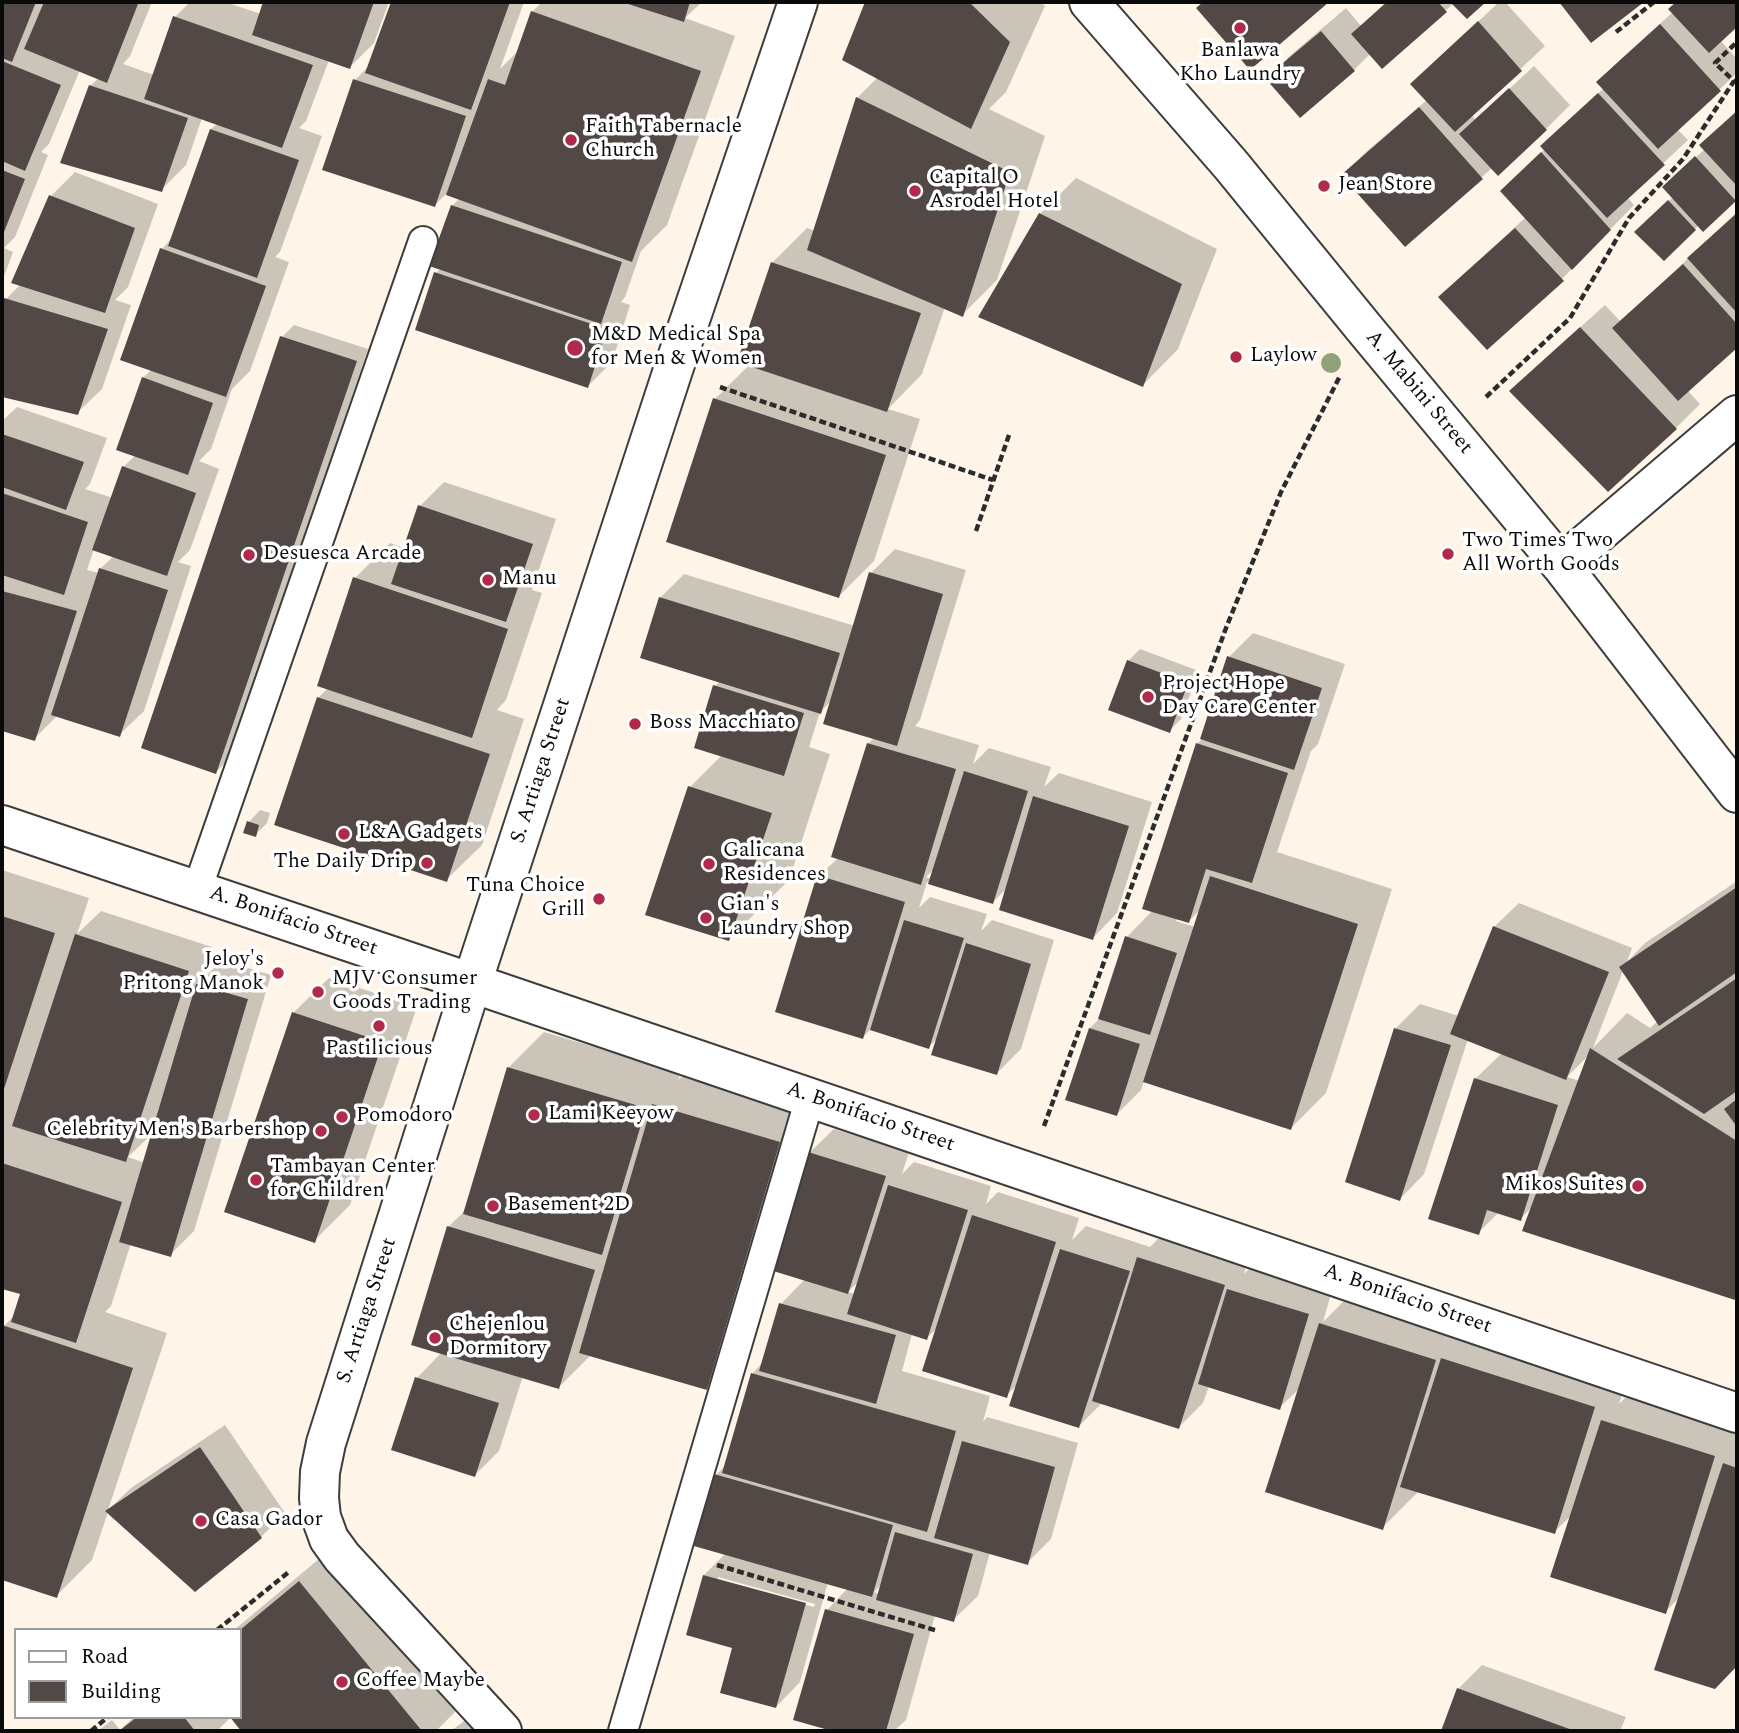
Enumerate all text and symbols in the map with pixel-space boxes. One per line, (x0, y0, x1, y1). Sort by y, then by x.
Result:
marker: Banlawa Kho Laundry (1232, 20, 1248, 36)
place label: Banlawa Kho Laundry (1179, 39, 1301, 89)
place label: Faith Tabernacle Church (585, 115, 742, 165)
marker: Faith Tabernacle Church (563, 132, 579, 148)
place label: Capital O Asrodel Hotel (929, 166, 1059, 216)
place label: Jean Store (1338, 173, 1432, 199)
marker: Jean Store (1316, 178, 1332, 194)
marker: Capital O Asrodel Hotel (907, 183, 923, 199)
place label: M&D Medical Spa for Men & Women (591, 323, 763, 373)
street label: A. Mabini Street (1359, 326, 1477, 460)
marker: M&D Medical Spa for Men & Women (565, 338, 585, 358)
place label: Laylow (1250, 344, 1317, 370)
marker: Laylow (1228, 349, 1244, 365)
place label: Two Times Two All Worth Goods (1462, 529, 1620, 579)
place label: Desuesca Arcade (263, 542, 421, 568)
marker: Two Times Two All Worth Goods (1440, 546, 1456, 562)
marker: Desuesca Arcade (241, 547, 257, 563)
place label: Manu (502, 567, 556, 593)
marker: Manu (480, 572, 496, 588)
place label: Project Hope Day Care Center (1162, 672, 1317, 722)
marker: Project Hope Day Care Center (1140, 689, 1156, 705)
street label: S. Artiaga Street (507, 695, 577, 847)
place label: Boss Macchiato (649, 711, 796, 737)
marker: Boss Macchiato (627, 716, 643, 732)
place label: L&A Gadgets (358, 821, 483, 847)
marker: L&A Gadgets (336, 826, 352, 842)
place label: Galicana Residences (723, 839, 826, 889)
place label: The Daily Drip (273, 850, 413, 876)
marker: The Daily Drip (419, 855, 435, 871)
marker: Galicana Residences (701, 856, 717, 872)
place label: Tuna Choice Grill (466, 874, 585, 924)
street label: A. Bonifacio Street (206, 881, 380, 963)
marker: Tuna Choice Grill (591, 891, 607, 907)
place label: Gian's Laundry Shop (720, 893, 850, 943)
marker: Gian's Laundry Shop (698, 910, 714, 926)
place label: Jeloy's Pritong Manok (123, 948, 264, 998)
marker: Jeloy's Pritong Manok (270, 965, 286, 981)
place label: MJV Consumer Goods Trading (332, 967, 477, 1017)
marker: MJV Consumer Goods Trading (310, 984, 326, 1000)
marker: Pastilicious (371, 1018, 387, 1034)
place label: Pastilicious (325, 1037, 433, 1063)
street label: A. Bonifacio Street (783, 1077, 957, 1159)
place label: Lami Keeyow (548, 1102, 674, 1128)
place label: Pomodoro (356, 1104, 453, 1130)
marker: Lami Keeyow (526, 1107, 542, 1123)
marker: Pomodoro (334, 1109, 350, 1125)
place label: Celebrity Men's Barbershop (46, 1118, 307, 1144)
marker: Celebrity Men's Barbershop (313, 1123, 329, 1139)
place label: Tambayan Center for Children (270, 1155, 435, 1205)
marker: Tambayan Center for Children (248, 1172, 264, 1188)
place label: Mikos Suites (1504, 1173, 1624, 1199)
marker: Mikos Suites (1630, 1178, 1646, 1194)
place label: Basement 2D (507, 1193, 630, 1219)
marker: Basement 2D (485, 1198, 501, 1214)
street label: S. Artiaga Street (333, 1235, 403, 1387)
street label: A. Bonifacio Street (1320, 1259, 1494, 1341)
place label: Chejenlou Dormitory (449, 1313, 547, 1363)
marker: Chejenlou Dormitory (427, 1330, 443, 1346)
place label: Casa Gador (215, 1508, 323, 1534)
marker: Casa Gador (193, 1513, 209, 1529)
legend (14, 1628, 242, 1719)
text: Road (81, 1641, 128, 1673)
place label: Coffee Maybe (356, 1669, 485, 1695)
marker: Coffee Maybe (334, 1674, 350, 1690)
text: Building (81, 1676, 161, 1708)

